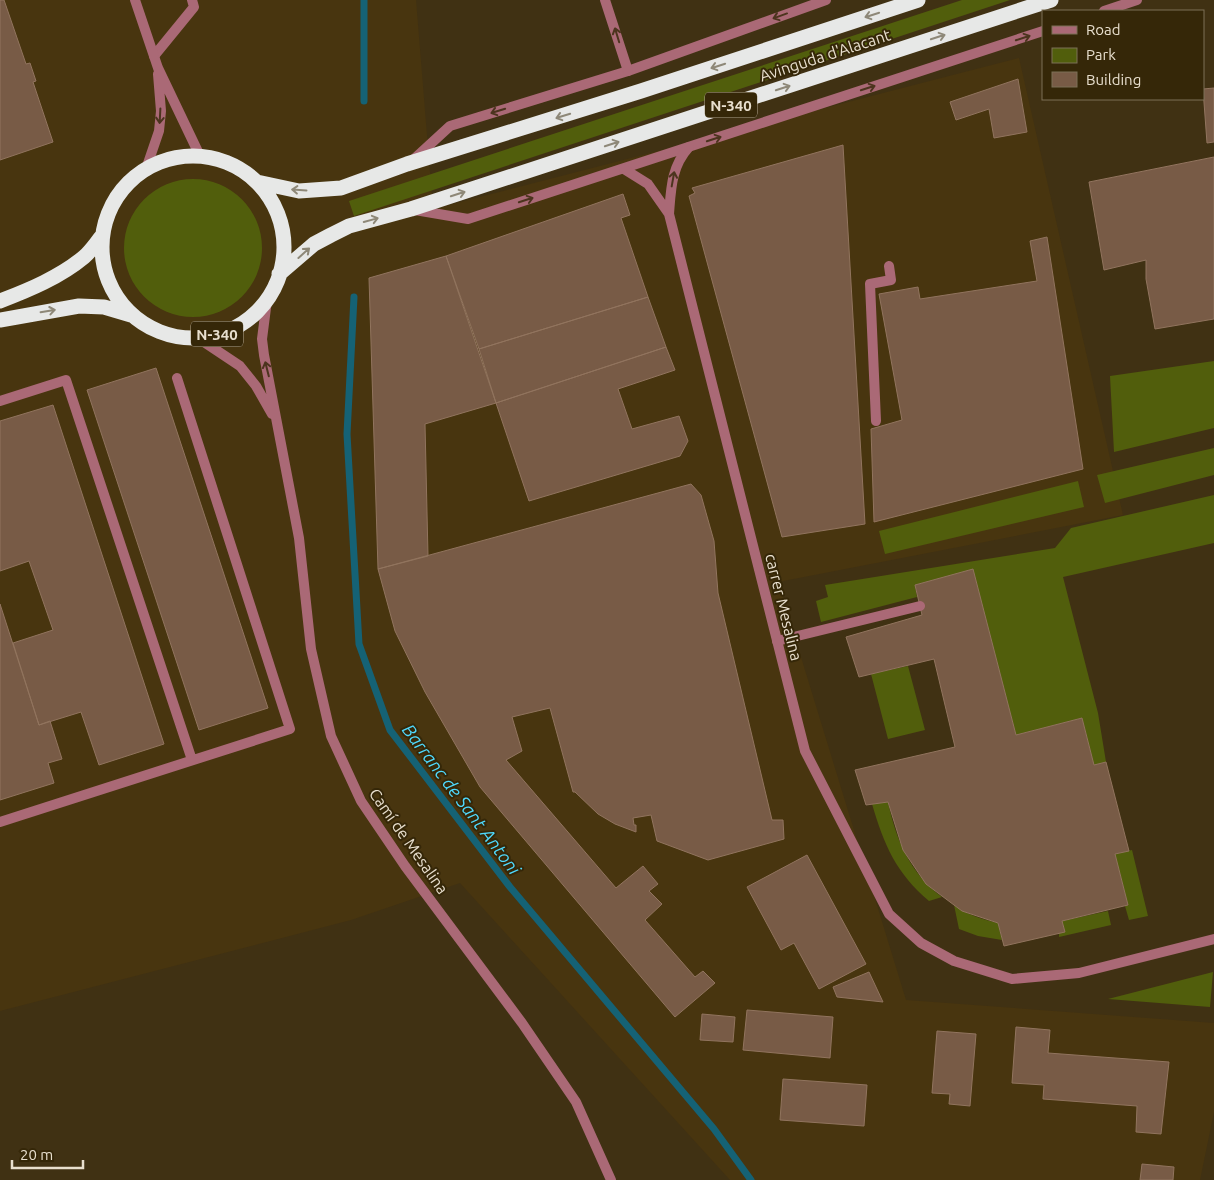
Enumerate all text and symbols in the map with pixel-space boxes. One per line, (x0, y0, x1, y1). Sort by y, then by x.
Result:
legend (1042, 10, 1204, 100)
one-way arrow (864, 11, 880, 21)
one-way arrow (773, 12, 788, 21)
text: Road (1086, 21, 1121, 38)
street label: Avinguda d'Alacant (757, 25, 893, 85)
one-way arrow (611, 28, 621, 44)
one-way arrow (929, 32, 945, 41)
one-way arrow (1015, 33, 1030, 42)
text: Park (1086, 46, 1116, 63)
one-way arrow (710, 62, 726, 71)
text: Building (1086, 71, 1141, 88)
one-way arrow (775, 82, 791, 92)
one-way arrow (860, 83, 876, 93)
road number: N-340 (705, 92, 757, 118)
one-way arrow (490, 107, 506, 117)
one-way arrow (156, 108, 165, 124)
one-way arrow (555, 111, 571, 121)
one-way arrow (706, 134, 721, 143)
one-way arrow (604, 138, 620, 148)
one-way arrow (668, 171, 678, 187)
one-way arrow (291, 185, 307, 195)
one-way arrow (449, 189, 465, 198)
one-way arrow (518, 195, 534, 205)
one-way arrow (362, 215, 378, 224)
one-way arrow (297, 247, 310, 258)
one-way arrow (39, 306, 55, 316)
road number: N-340 (191, 322, 243, 346)
one-way arrow (262, 362, 271, 378)
street label: carrer Mesalina (762, 552, 806, 662)
water label: Barranc de Sant Antoni (399, 720, 525, 879)
street label: Camí de Mesalina (366, 785, 452, 897)
scale bar (12, 1138, 84, 1170)
text: 20 m (20, 1146, 53, 1163)

